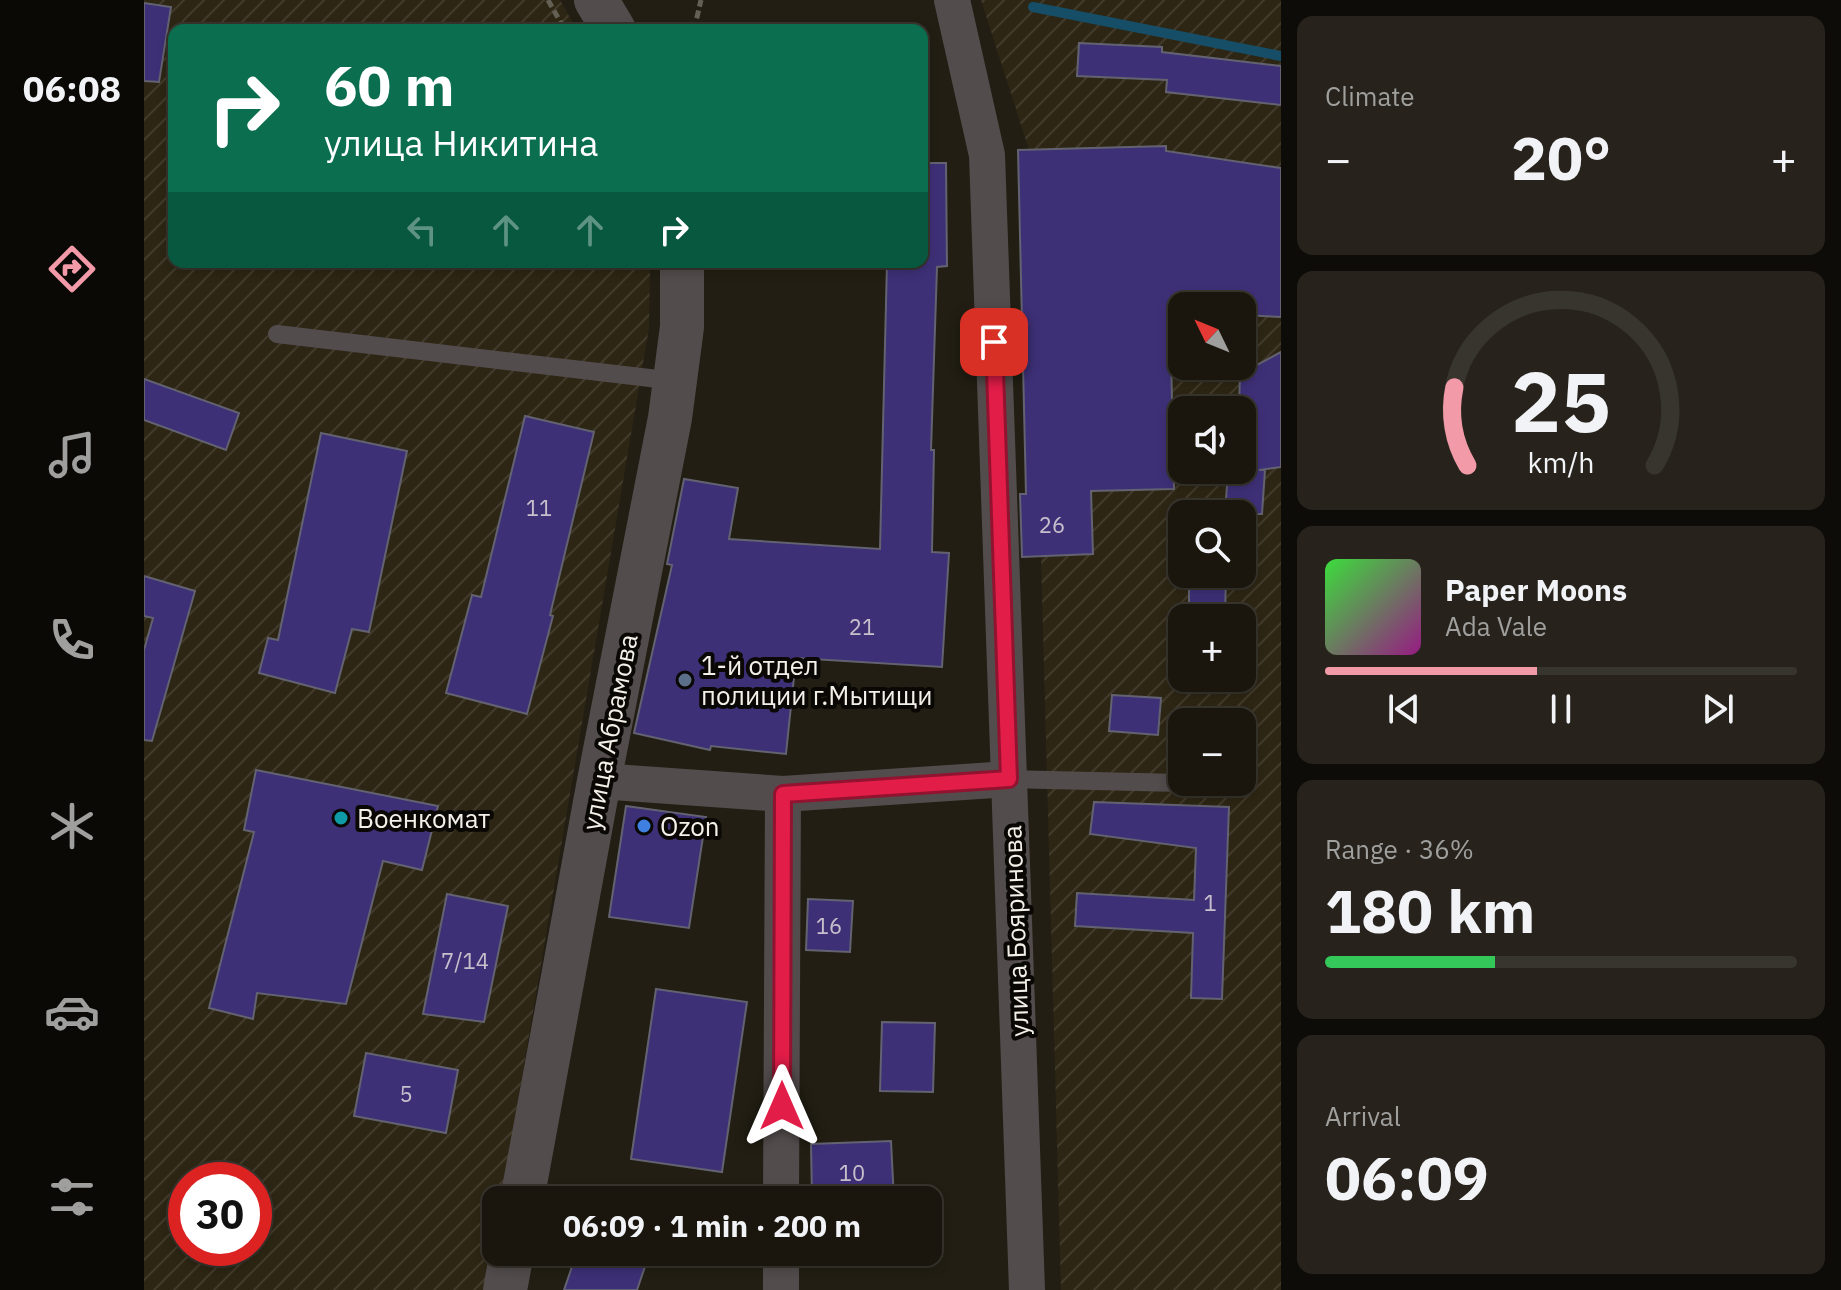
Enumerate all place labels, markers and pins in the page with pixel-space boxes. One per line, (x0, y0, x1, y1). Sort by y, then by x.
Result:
pin (960, 308, 1028, 376)
place label: 1-й отдел полиции г.Мытищи (701, 648, 933, 712)
marker: 1-й отдел полиции г.Мытищи (676, 671, 694, 689)
place label: Военкомат (357, 801, 490, 835)
marker: Военкомат (332, 809, 350, 827)
place label: Ozon (660, 809, 720, 843)
marker: Ozon (635, 817, 653, 835)

